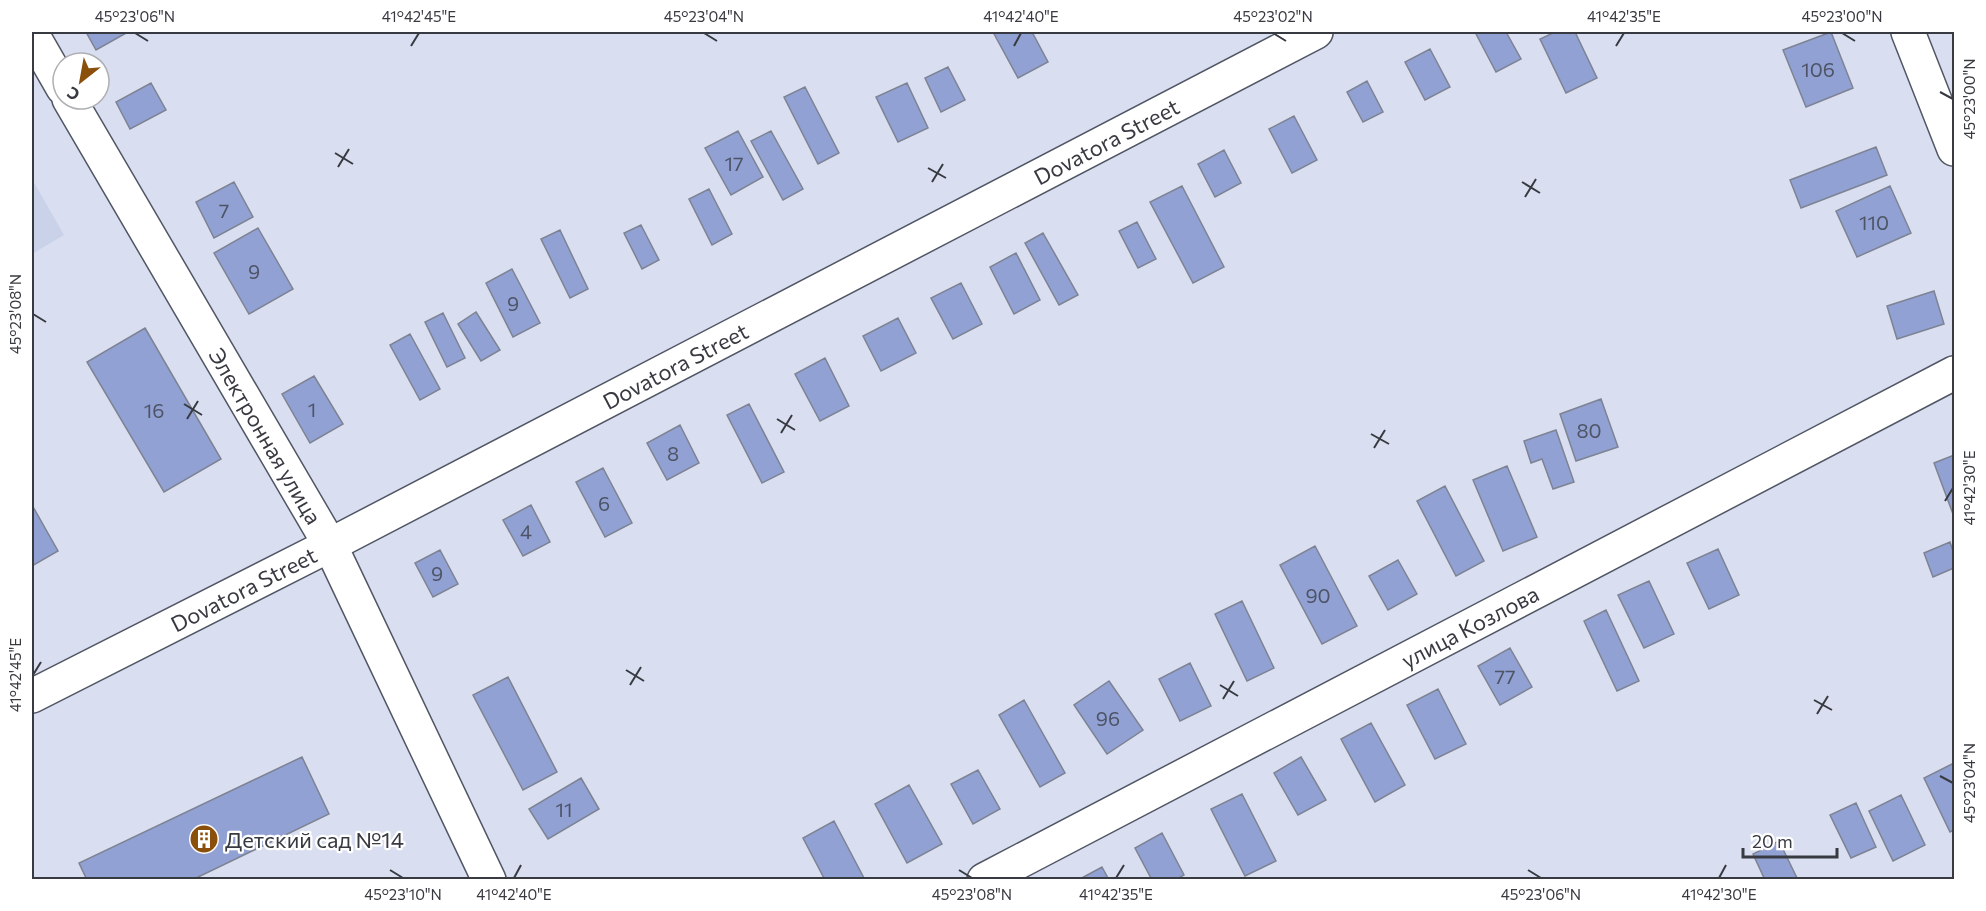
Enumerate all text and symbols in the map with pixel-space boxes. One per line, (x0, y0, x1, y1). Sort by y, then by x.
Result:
text: 45°23'06"N (95, 7, 175, 25)
text: 41°42'45"E (382, 7, 456, 25)
text: 45°23'04"N (664, 7, 744, 25)
text: 41°42'40"E (983, 7, 1059, 25)
text: 45°23'02"N (1233, 7, 1313, 25)
text: 41°42'35"E (1587, 7, 1661, 25)
text: 45°23'00"N (1801, 7, 1883, 25)
north arrow (51, 51, 111, 111)
house number: 106 (1801, 57, 1835, 81)
text: 45°23'00"N (1960, 58, 1978, 140)
text: С (63, 83, 83, 105)
street label: Dovatora Street (1029, 92, 1183, 190)
house number: 17 (724, 151, 744, 175)
house number: 7 (219, 198, 229, 222)
house number: 110 (1859, 210, 1889, 234)
house number: 9 (248, 259, 260, 283)
text: 45°23'08"N (6, 274, 24, 354)
house number: 9 (507, 291, 519, 315)
street label: Dovatora Street (598, 317, 752, 414)
street label: Электронная улица (204, 343, 328, 529)
house number: 1 (308, 397, 316, 421)
house number: 16 (144, 398, 164, 422)
house number: 80 (1576, 418, 1602, 442)
house number: 8 (667, 441, 679, 465)
text: 41°42'30"E (1960, 450, 1978, 526)
house number: 6 (598, 491, 610, 515)
house number: 4 (520, 519, 532, 543)
street label: Dovatora Street (166, 541, 321, 637)
house number: 9 (431, 561, 443, 585)
street label: улица Козлова (1396, 579, 1543, 673)
house number: 90 (1305, 583, 1331, 607)
text: 41°42'45"E (6, 638, 24, 712)
house number: 77 (1494, 664, 1516, 688)
house number: 96 (1096, 706, 1120, 730)
text: 45°23'04"N (1960, 743, 1978, 823)
house number: 11 (555, 797, 573, 821)
scale bar (1743, 821, 1838, 859)
building icon: Детский сад №14 (188, 823, 220, 855)
place label: Детский сад №14 (225, 826, 404, 853)
text: 20 m (1752, 830, 1793, 852)
text: 45°23'10"N (364, 885, 442, 903)
text: 41°42'40"E (476, 885, 552, 903)
text: 45°23'08"N (932, 885, 1012, 903)
text: 41°42'35"E (1079, 885, 1153, 903)
text: 45°23'06"N (1501, 885, 1581, 903)
text: 41°42'30"E (1681, 885, 1757, 903)

